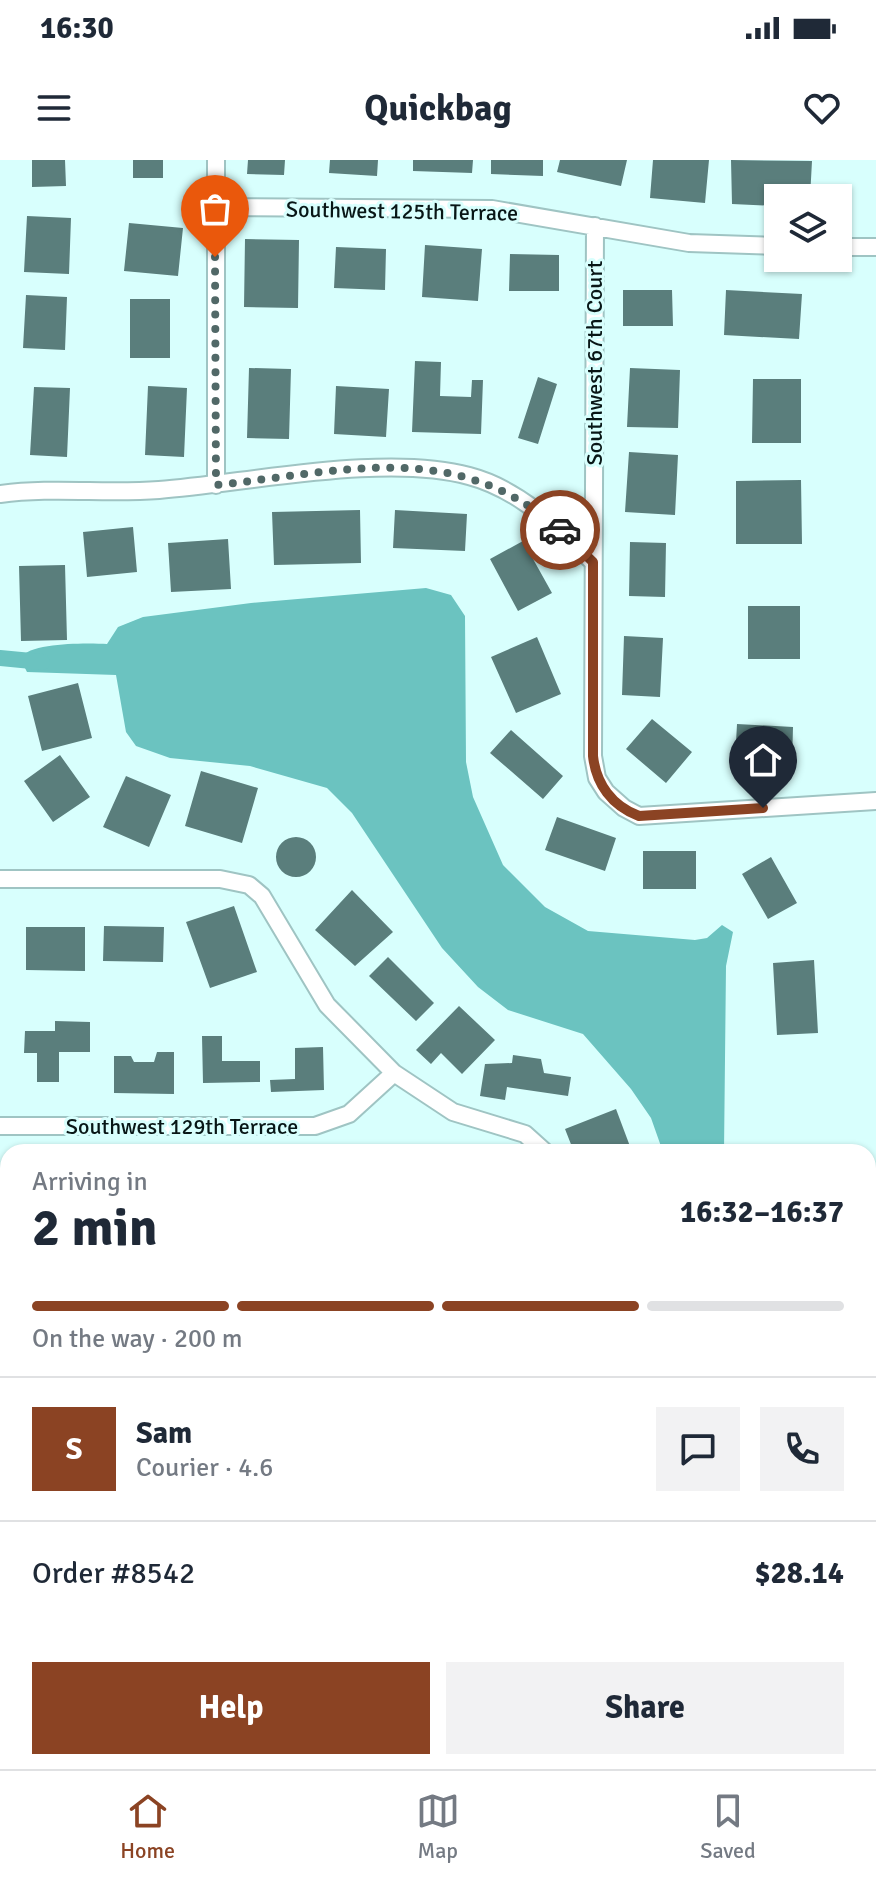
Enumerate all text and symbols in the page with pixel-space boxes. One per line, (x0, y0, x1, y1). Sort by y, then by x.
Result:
text: 16:30 (40, 10, 114, 47)
icon: menu (32, 86, 76, 130)
text: Quickbag (364, 86, 512, 131)
icon: heart (800, 86, 844, 130)
pin (181, 175, 249, 257)
map controls (764, 184, 852, 272)
button: layers (764, 184, 852, 272)
icon: bag (193, 187, 237, 231)
street label: Southwest 125th Terrace (286, 195, 518, 227)
street label: Southwest 67th Court (581, 260, 608, 465)
courier (520, 490, 600, 570)
icon: car (538, 508, 582, 552)
pin (729, 726, 797, 808)
icon: home (741, 738, 785, 782)
street label: Southwest 129th Terrace (66, 1113, 298, 1140)
text: Arriving in (32, 1166, 148, 1198)
text: 16:32–16:37 (680, 1194, 844, 1231)
text: 2 min (32, 1196, 158, 1260)
text: On the way · 200 m (32, 1323, 242, 1355)
button: chat (656, 1407, 740, 1491)
button: phone (760, 1407, 844, 1491)
text: Sam (136, 1415, 192, 1452)
text: S (66, 1431, 82, 1468)
text: Courier · 4.6 (136, 1452, 273, 1484)
text: Order #8542 (32, 1555, 195, 1592)
text: $28.14 (754, 1555, 844, 1592)
button: Help (32, 1662, 430, 1754)
button: Share (446, 1662, 844, 1754)
tab: Home (120, 1789, 175, 1864)
tab: Map (416, 1789, 460, 1864)
tab: Saved (700, 1789, 756, 1864)

